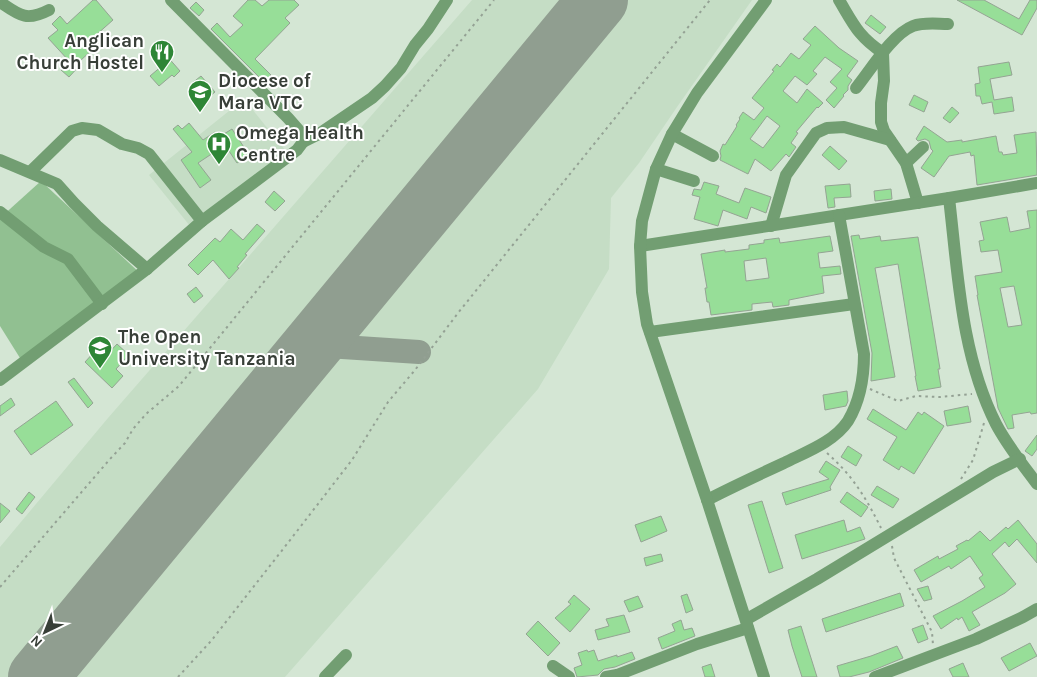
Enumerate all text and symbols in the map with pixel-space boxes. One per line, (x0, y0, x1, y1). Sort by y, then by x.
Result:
place label: Anglican Church Hostel (17, 30, 144, 74)
restaurant icon: Anglican Church Hostel (149, 39, 175, 73)
place label: Diocese of Mara VTC (218, 70, 312, 114)
school or university icon: Diocese of Mara VTC (187, 79, 213, 113)
place label: Omega Health Centre (236, 122, 364, 166)
hospital icon: Omega Health Centre (206, 131, 232, 165)
place label: The Open University Tanzania (118, 326, 296, 370)
school or university icon: The Open University Tanzania (87, 335, 113, 369)
north arrow (20, 607, 70, 657)
text: N (27, 631, 46, 651)

